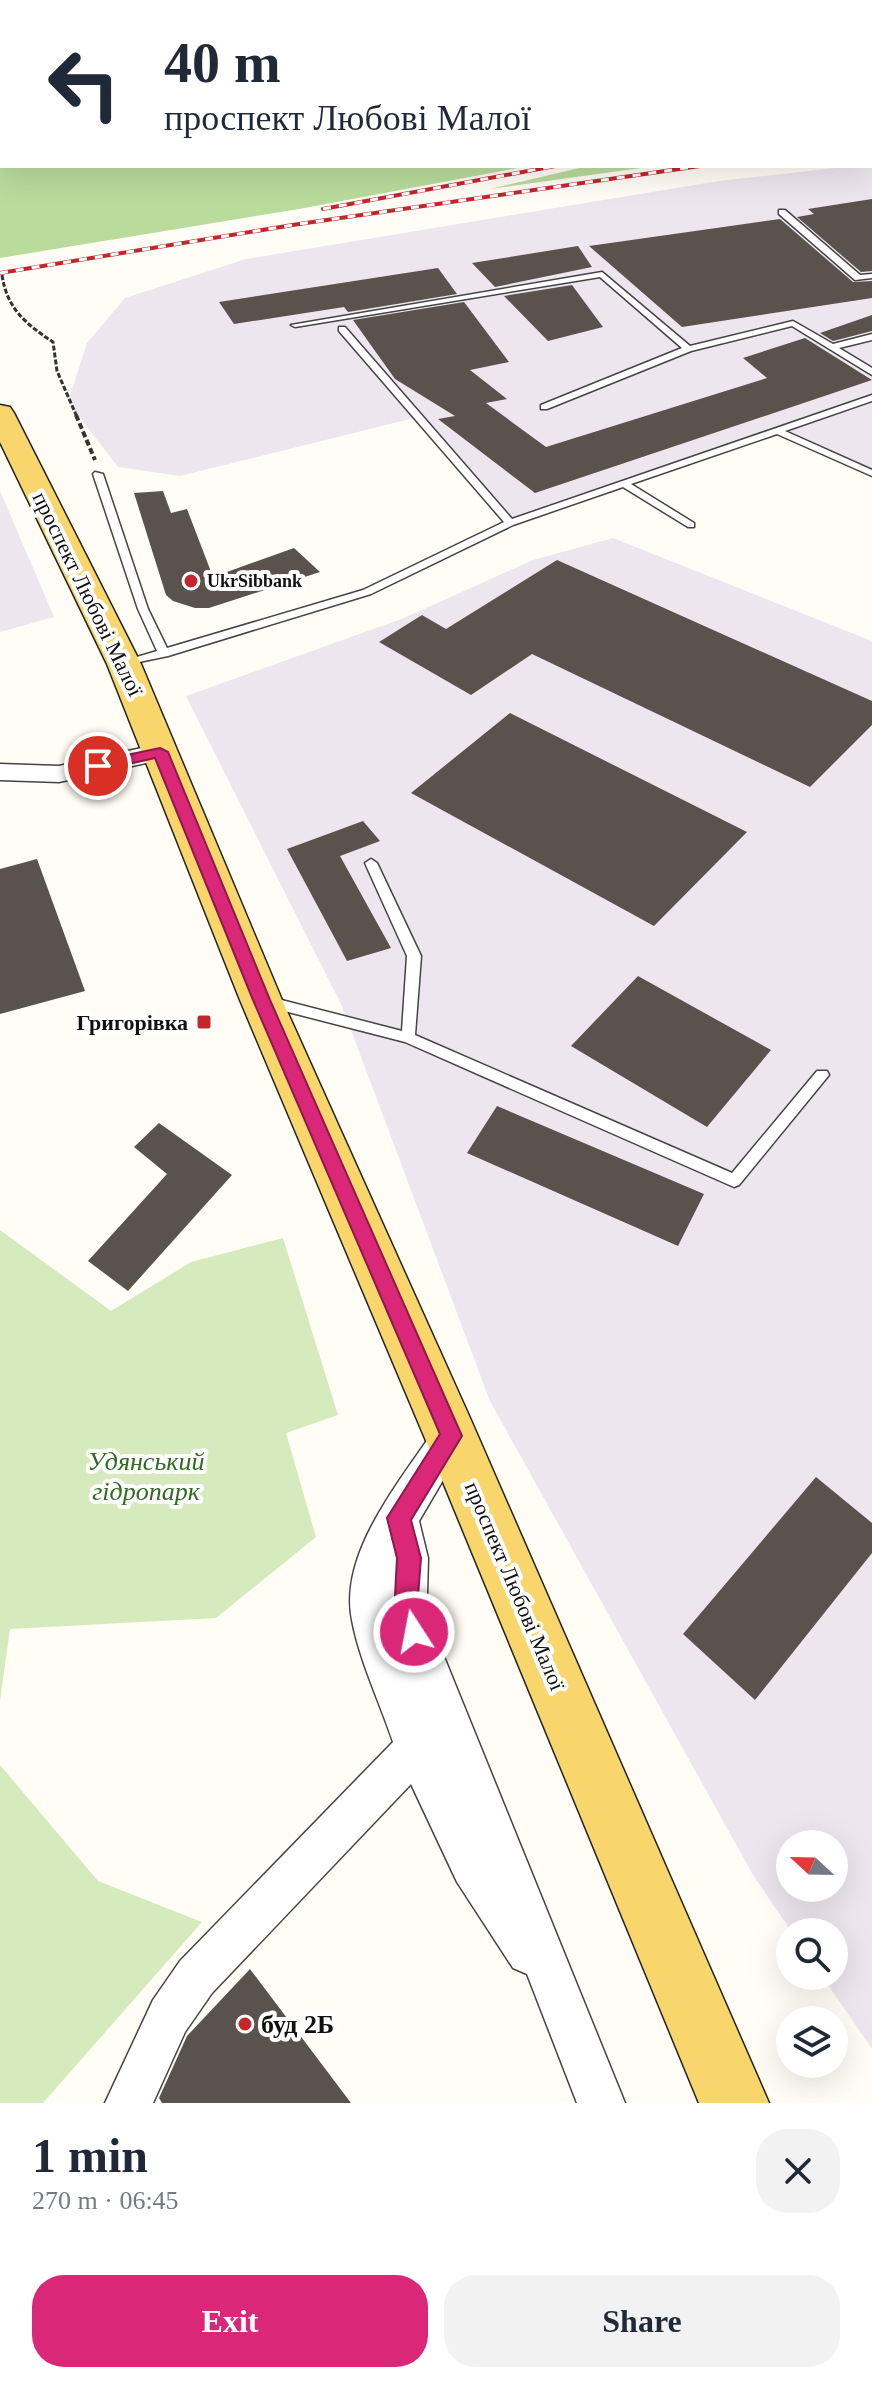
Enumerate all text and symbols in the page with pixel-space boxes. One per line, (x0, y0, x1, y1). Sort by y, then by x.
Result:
icon: left (32, 32, 136, 136)
text: 40 m (164, 32, 281, 94)
text: проспект Любові Малої (164, 98, 531, 138)
street label: проспект Любові Малої (28, 488, 149, 701)
place label: UkrSibbank (207, 571, 302, 591)
marker: UkrSibbank (182, 572, 200, 590)
pin (64, 732, 132, 800)
icon: arrive (76, 744, 120, 788)
place label: Григорівка (76, 1010, 188, 1035)
marker: Григорівка (195, 1013, 213, 1031)
park label: Удянський гідропарк (88, 1447, 204, 1506)
street label: проспект Любові Малої (460, 1478, 571, 1695)
position arrow (372, 1590, 456, 1674)
north arrow (776, 1830, 848, 1902)
map controls (776, 1830, 848, 2078)
button: search (776, 1918, 848, 1990)
button: layers (776, 2006, 848, 2078)
place label: буд 2Б (261, 2010, 334, 2039)
marker: буд 2Б (236, 2015, 254, 2033)
text: 1 min (32, 2129, 148, 2182)
button: close (756, 2129, 840, 2213)
text: 270 m · 06:45 (32, 2186, 179, 2215)
button: Exit (32, 2275, 428, 2367)
button: Share (444, 2275, 840, 2367)

